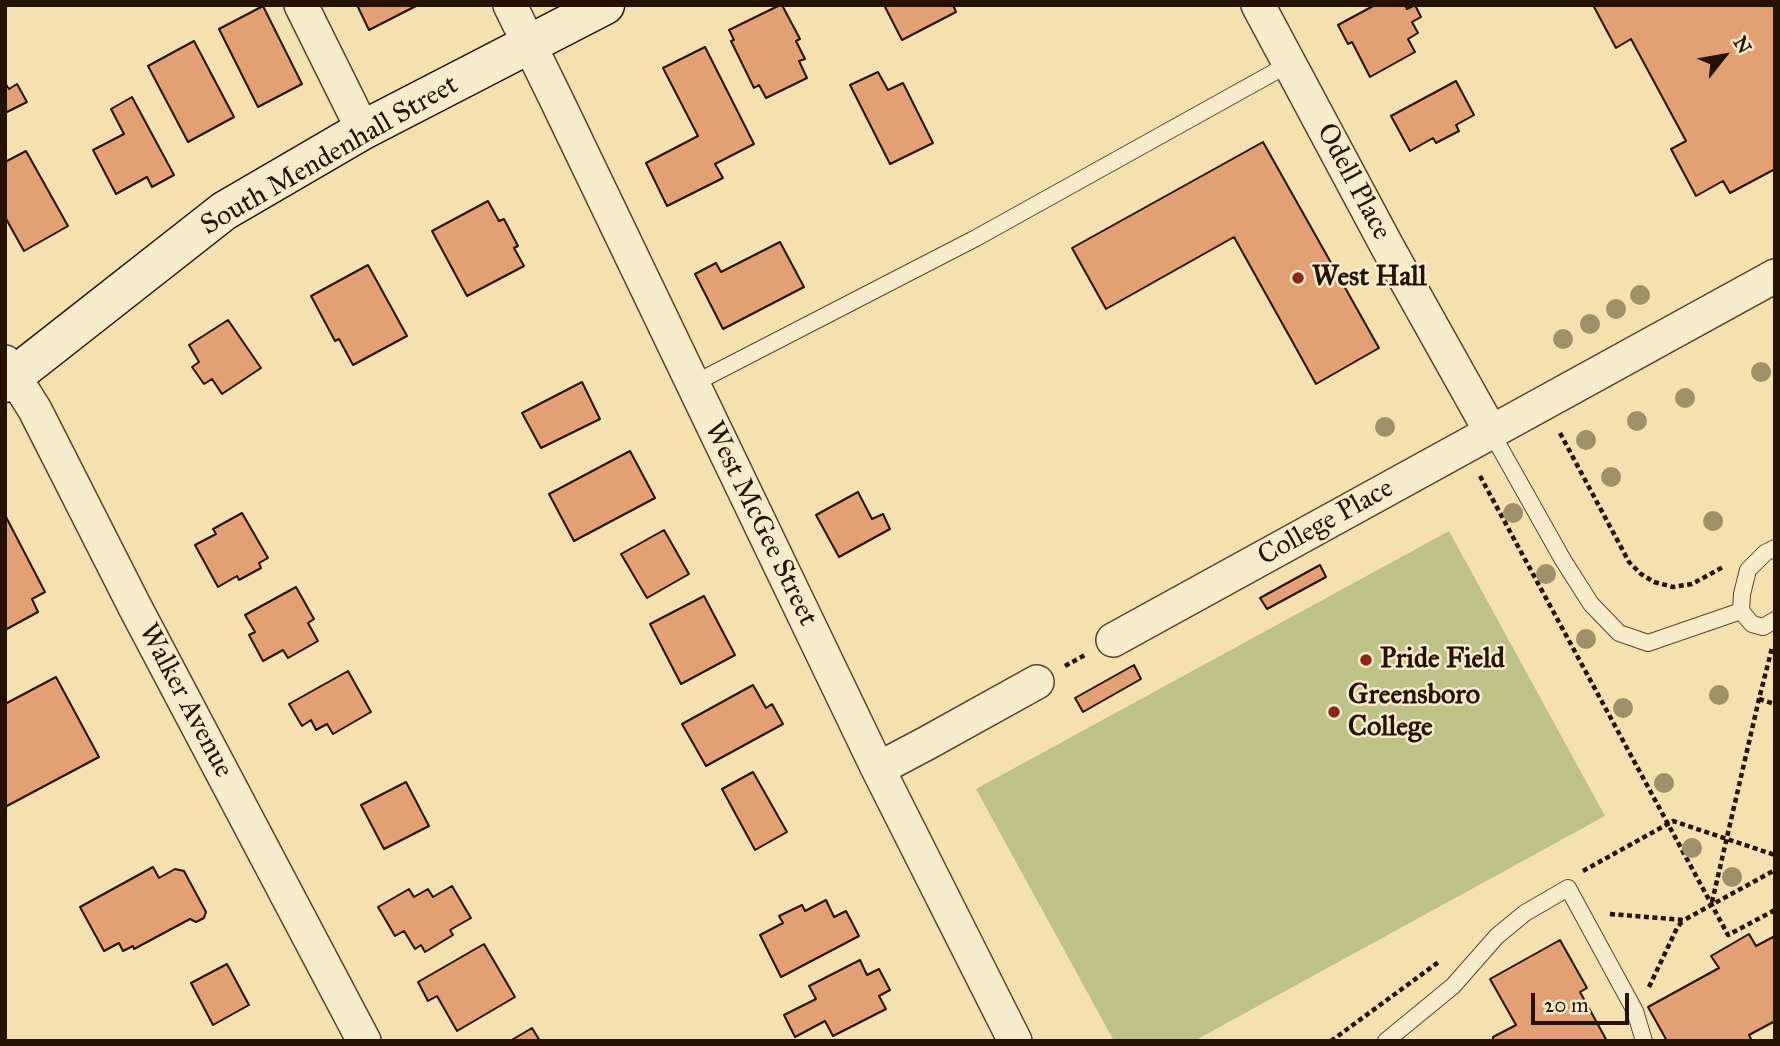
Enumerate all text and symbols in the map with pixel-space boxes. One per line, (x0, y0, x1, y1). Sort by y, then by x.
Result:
north arrow (1689, 21, 1759, 91)
text: N (1728, 32, 1756, 58)
street label: South Mendenhall Street (195, 69, 465, 243)
street label: Odell Place (1308, 118, 1398, 246)
place label: West Hall (1312, 261, 1426, 295)
marker: West Hall (1290, 270, 1306, 286)
street label: West McGee Street (696, 416, 824, 632)
street label: College Place (1252, 472, 1400, 574)
street label: Walker Avenue (130, 618, 240, 784)
place label: Pride Field (1380, 643, 1505, 677)
marker: Pride Field (1358, 652, 1374, 668)
place label: Greensboro College (1348, 679, 1480, 745)
marker: Greensboro College (1326, 704, 1342, 720)
scale bar (1535, 979, 1633, 1023)
text: 20 m (1544, 992, 1589, 1018)

